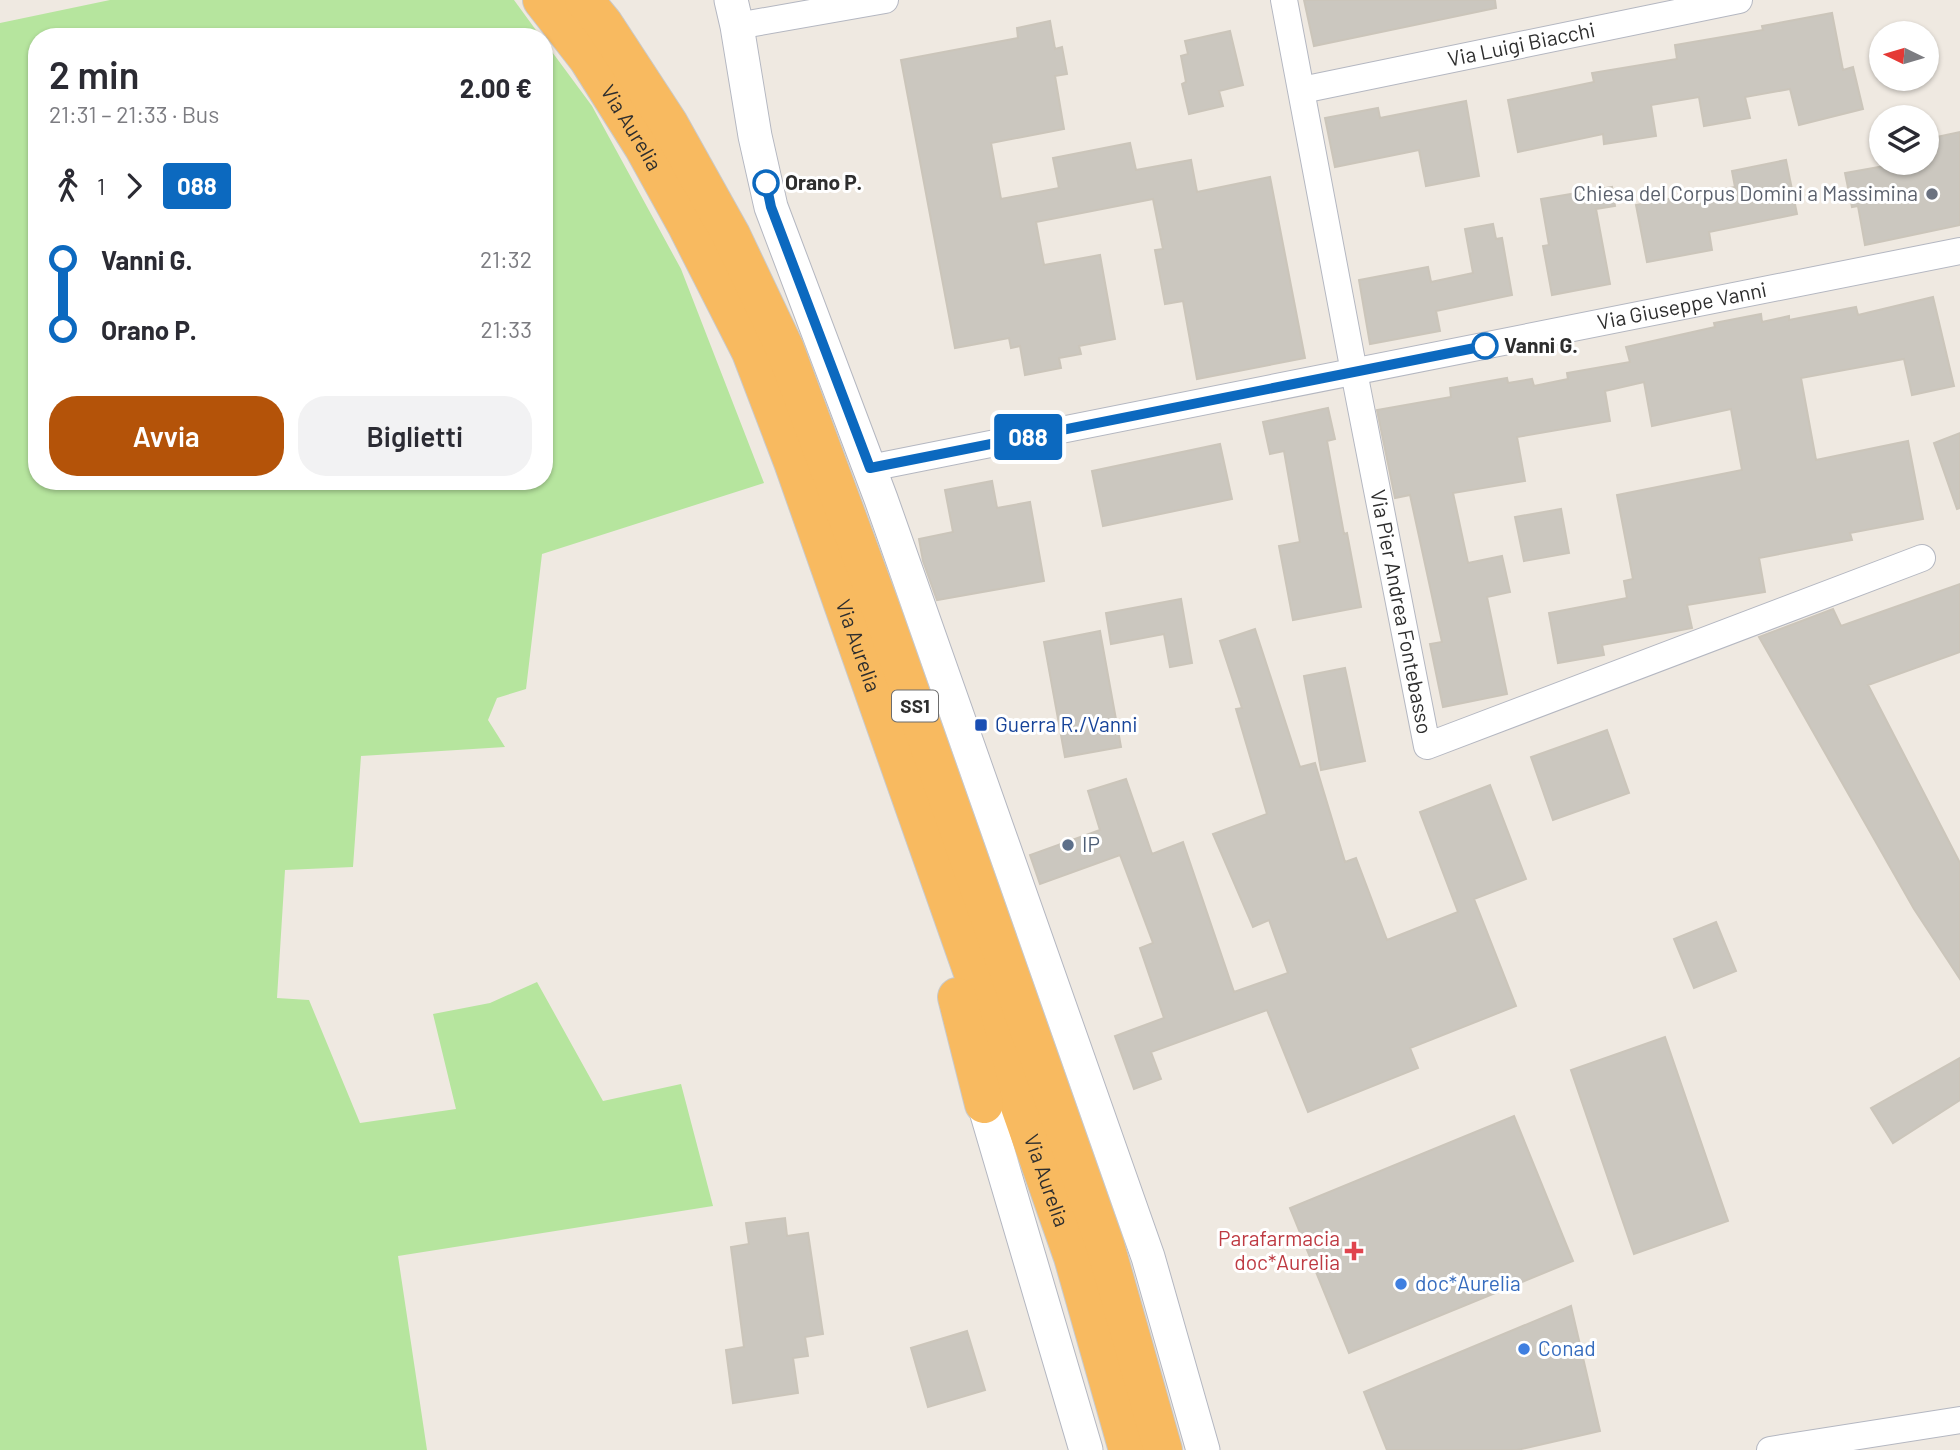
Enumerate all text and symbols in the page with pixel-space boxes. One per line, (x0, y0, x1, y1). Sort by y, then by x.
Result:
street label: Via Luigi Biacchi (1445, 16, 1597, 71)
north arrow (1869, 21, 1939, 91)
map controls (1869, 21, 1939, 175)
text: 2 min (49, 51, 139, 97)
text: 2.00 € (460, 72, 532, 103)
street label: Via Aurelia (596, 79, 668, 175)
text: 21:31 – 21:33 · Bus (49, 100, 219, 128)
button: layers (1869, 105, 1939, 175)
icon: walk (49, 167, 87, 205)
icon: forward (115, 167, 153, 205)
place label: Orano P. (785, 169, 862, 194)
marker: Orano P. (753, 170, 779, 196)
text: 088 (177, 171, 217, 200)
text: 1 (97, 172, 105, 200)
place label: Chiesa del Corpus Domini a Massimina (1573, 180, 1918, 205)
marker: Chiesa del Corpus Domini a Massimina (1924, 186, 1940, 202)
text: Vanni G. (101, 244, 192, 275)
text: 21:32 (480, 245, 532, 273)
street label: Via Giuseppe Vanni (1595, 276, 1769, 334)
text: Orano P. (101, 314, 197, 345)
text: 21:33 (480, 315, 532, 343)
place label: Vanni G. (1504, 332, 1578, 357)
marker: Vanni G. (1472, 333, 1498, 359)
button: Avvia (49, 396, 284, 476)
button: Biglietti (298, 396, 532, 476)
line badge: 088 (988, 414, 1068, 460)
text: 088 (1008, 422, 1048, 451)
street label: Via Pier Andrea Fontebasso (1366, 487, 1438, 736)
street label: Via Aurelia (831, 596, 887, 695)
road number: SS1 (892, 691, 938, 722)
place label: Guerra R./Vanni (995, 711, 1138, 736)
marker: Guerra R./Vanni (973, 717, 989, 733)
place label: IP (1082, 831, 1100, 856)
marker: IP (1060, 837, 1076, 853)
street label: Via Aurelia (1020, 1131, 1075, 1230)
place label: Parafarmacia doc*Aurelia (1218, 1225, 1340, 1274)
marker: Parafarmacia doc*Aurelia (1346, 1243, 1362, 1259)
place label: doc*Aurelia (1415, 1270, 1521, 1295)
marker: doc*Aurelia (1393, 1276, 1409, 1292)
place label: Conad (1538, 1335, 1596, 1360)
marker: Conad (1516, 1341, 1532, 1357)

